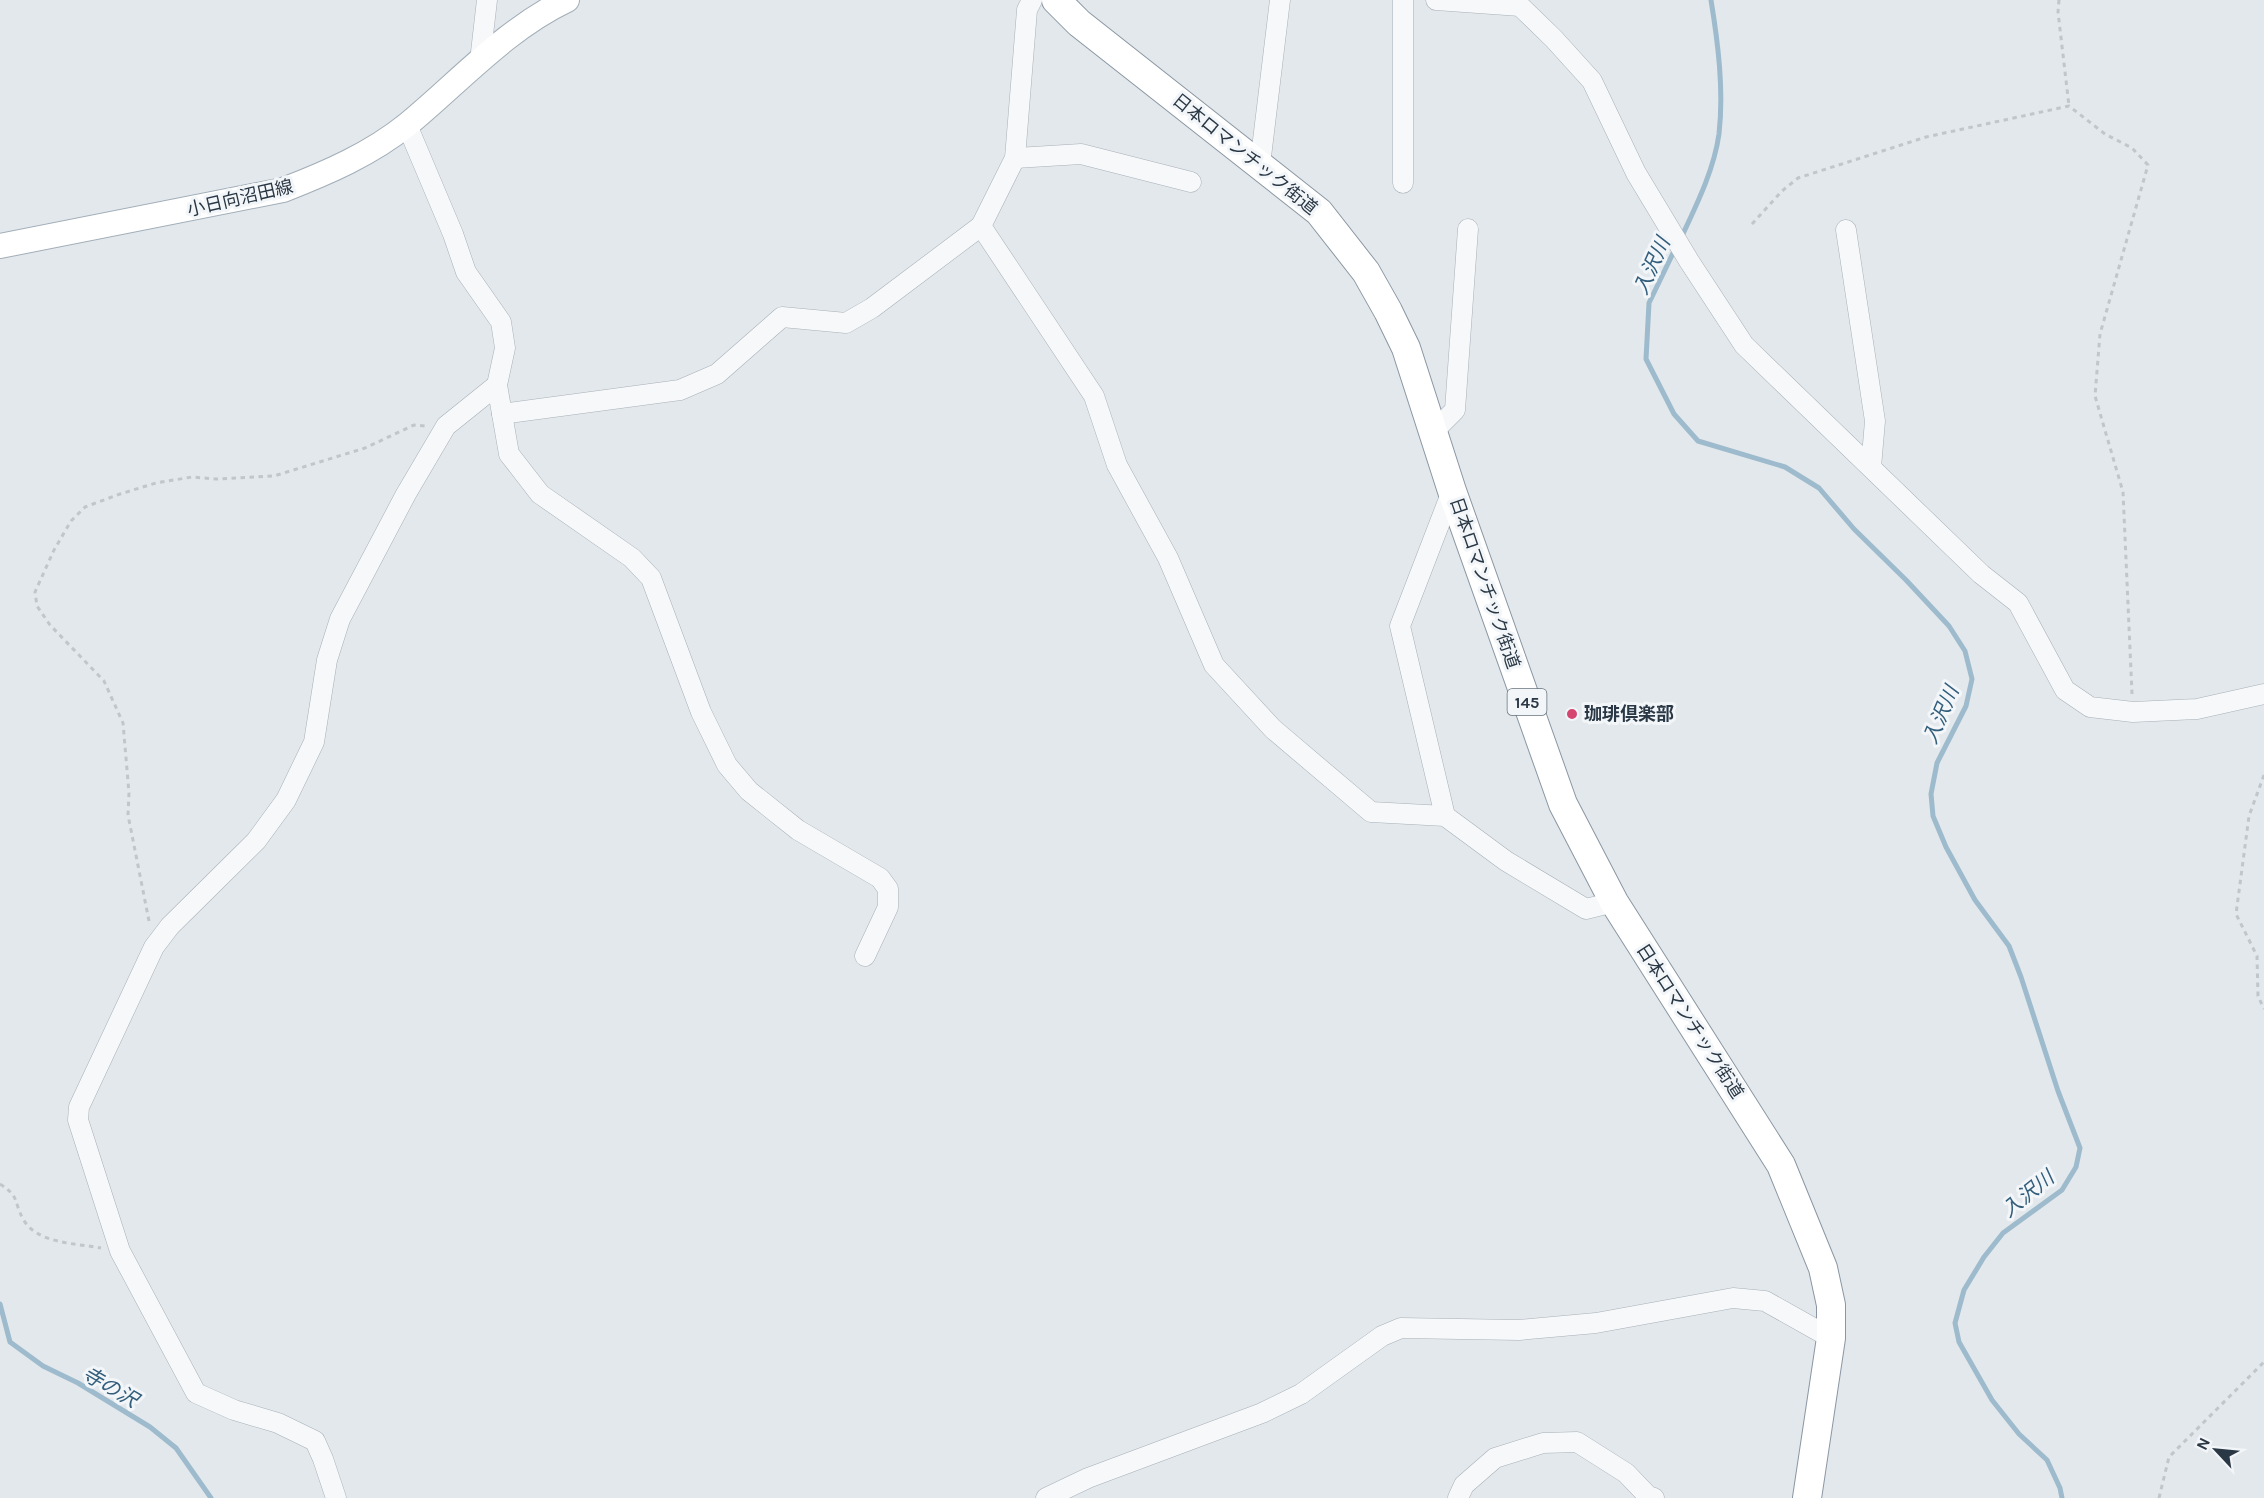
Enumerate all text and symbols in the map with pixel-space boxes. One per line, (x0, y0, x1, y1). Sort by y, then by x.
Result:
street label: 日本ロマンチック街道 (1168, 89, 1322, 219)
street label: 小日向沼田線 (185, 175, 295, 221)
water label: 入沢川 (1629, 232, 1676, 298)
street label: 日本ロマンチック街道 (1445, 494, 1525, 672)
water label: 入沢川 (1919, 681, 1964, 747)
road number: 145 (1508, 689, 1546, 715)
place label: 珈琲倶楽部 (1584, 703, 1674, 725)
marker: 珈琲倶楽部 (1565, 707, 1579, 721)
street label: 日本ロマンチック街道 (1632, 940, 1748, 1102)
water label: 入沢川 (1997, 1165, 2060, 1222)
water label: 寺の沢 (78, 1362, 144, 1413)
north arrow (2186, 1420, 2246, 1480)
text: N (2192, 1434, 2214, 1453)

